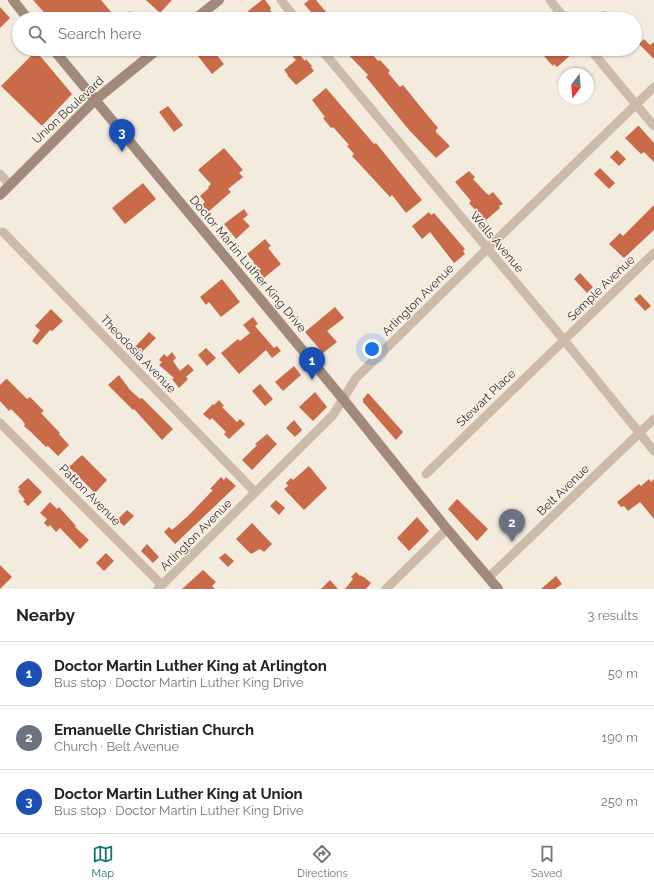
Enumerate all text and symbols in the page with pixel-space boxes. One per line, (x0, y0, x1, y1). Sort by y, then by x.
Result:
search box (12, 12, 642, 56)
icon: search (26, 23, 48, 45)
text: Search here (58, 25, 141, 43)
north arrow (558, 68, 594, 104)
street label: Union Boulevard (29, 73, 107, 147)
pin: 3 (109, 119, 135, 152)
street label: Doctor Martin Luther King Drive (187, 193, 309, 335)
street label: Wells Avenue (467, 208, 527, 276)
street label: Semple Avenue (565, 252, 637, 324)
street label: Arlington Avenue (379, 261, 457, 339)
street label: Theodosia Avenue (97, 312, 179, 396)
your location (362, 339, 382, 359)
pin: 1 (299, 347, 325, 380)
street label: Stewart Place (454, 366, 518, 430)
street label: Patton Avenue (56, 461, 124, 529)
street label: Belt Avenue (534, 462, 592, 518)
street label: Arlington Avenue (157, 496, 235, 574)
pin: 2 (499, 509, 525, 542)
text: Nearby (16, 605, 75, 625)
text: 3 results (588, 608, 638, 623)
text: Doctor Martin Luther King at Arlington (54, 657, 327, 675)
text: 1 (26, 666, 32, 681)
text: 50 m (608, 666, 638, 681)
text: Bus stop · Doctor Martin Luther King Drive (54, 675, 304, 690)
text: Emanuelle Christian Church (54, 721, 254, 739)
text: 2 (25, 730, 33, 745)
text: 190 m (602, 730, 638, 745)
text: Church · Belt Avenue (54, 739, 179, 754)
text: Doctor Martin Luther King at Union (54, 785, 303, 803)
text: 3 (25, 794, 33, 809)
text: 250 m (601, 794, 638, 809)
text: Bus stop · Doctor Martin Luther King Drive (54, 803, 304, 818)
tab: Map (92, 843, 114, 880)
tab: Directions (297, 843, 348, 880)
tab: Saved (531, 843, 562, 880)

